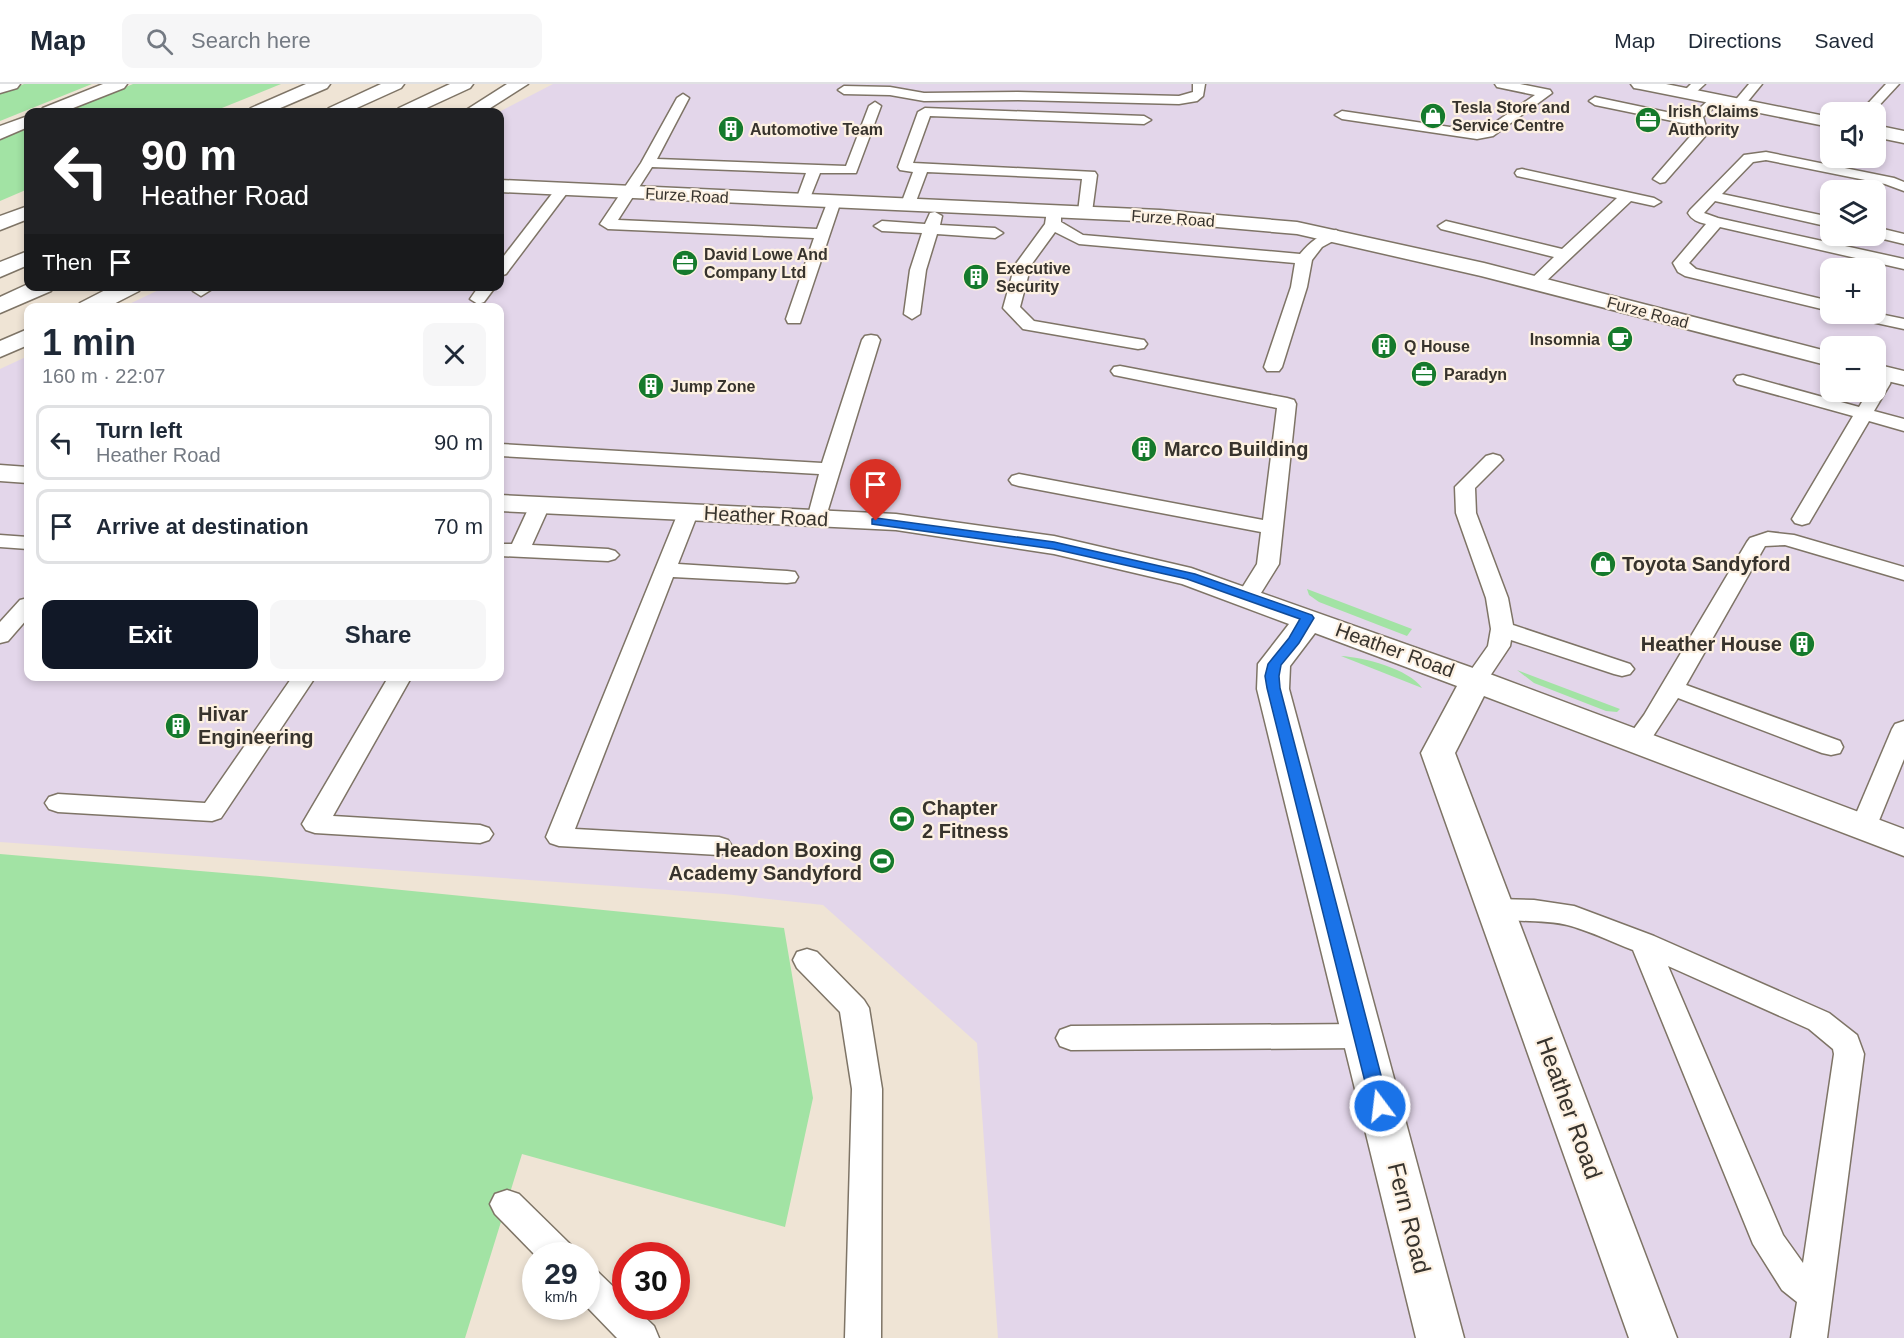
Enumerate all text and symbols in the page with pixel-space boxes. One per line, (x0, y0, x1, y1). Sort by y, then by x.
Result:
search box (122, 14, 542, 68)
text: Map (30, 25, 86, 56)
icon: search (143, 25, 176, 58)
text: Search here (191, 28, 311, 53)
text: Map (1614, 29, 1655, 52)
text: Directions (1688, 29, 1781, 52)
text: Saved (1814, 29, 1874, 52)
place label: Tesla Store and Service Centre (1452, 99, 1570, 134)
shop icon: Tesla Store and Service Centre (1418, 101, 1448, 131)
map controls (1820, 102, 1886, 402)
button: sound (1820, 102, 1886, 168)
place label: Irish Claims Authority (1668, 103, 1759, 138)
office icon: Irish Claims Authority (1633, 105, 1663, 135)
building icon: Automotive Team (716, 114, 746, 144)
place label: Automotive Team (750, 121, 883, 138)
icon: left (42, 132, 120, 210)
text: 90 m (141, 132, 237, 179)
button: layers (1820, 180, 1886, 246)
text: Heather Road (141, 181, 309, 211)
street label: Furze Road (645, 185, 729, 206)
street label: Furze Road (1131, 207, 1215, 230)
icon: arrive (104, 246, 137, 279)
place label: David Lowe And Company Ltd (704, 246, 828, 281)
office icon: David Lowe And Company Ltd (670, 248, 700, 278)
text: Then (42, 250, 92, 275)
button: + (1820, 258, 1886, 324)
place label: Executive Security (996, 260, 1071, 295)
building icon: Executive Security (961, 262, 991, 292)
street label: Furze Road (1605, 293, 1690, 332)
text: 1 min (42, 322, 136, 363)
button: close (423, 323, 486, 386)
cafe icon: Insomnia (1605, 324, 1635, 354)
building icon: Q House (1369, 331, 1399, 361)
place label: Insomnia (1530, 331, 1600, 348)
button: − (1820, 336, 1886, 402)
place label: Q House (1404, 338, 1470, 355)
office icon: Paradyn (1409, 359, 1439, 389)
text: 160 m · 22:07 (42, 365, 165, 387)
place label: Paradyn (1444, 366, 1507, 383)
building icon: Jump Zone (636, 371, 666, 401)
place label: Jump Zone (670, 378, 755, 395)
text: Turn left (96, 418, 182, 443)
icon: left (45, 426, 78, 459)
text: 90 m (434, 430, 483, 455)
building icon: Marco Building (1129, 434, 1159, 464)
place label: Marco Building (1164, 438, 1308, 460)
text: Heather Road (96, 444, 221, 466)
pin (850, 459, 901, 521)
icon: arrive (859, 468, 892, 501)
street label: Heather Road (703, 502, 829, 530)
icon: arrive (45, 510, 78, 543)
text: Arrive at destination (96, 514, 309, 539)
text: 70 m (434, 514, 483, 539)
shop icon: Toyota Sandyford (1588, 549, 1618, 579)
place label: Toyota Sandyford (1622, 553, 1791, 575)
button: Exit (42, 600, 258, 669)
button: Share (270, 600, 486, 669)
street label: Heather Road (1333, 618, 1457, 682)
building icon: Heather House (1787, 629, 1817, 659)
place label: Heather House (1641, 633, 1782, 655)
place label: Hivar Engineering (198, 703, 314, 748)
building icon: Hivar Engineering (163, 711, 193, 741)
place label: Chapter 2 Fitness (922, 797, 1009, 842)
sports icon: Chapter 2 Fitness (887, 804, 917, 834)
place label: Headon Boxing Academy Sandyford (669, 839, 862, 884)
sports icon: Headon Boxing Academy Sandyford (867, 846, 897, 876)
street label: Heather Road (1531, 1033, 1608, 1183)
position arrow (1348, 1074, 1412, 1138)
street label: Fern Road (1383, 1160, 1436, 1276)
speed limit sign: 30 (612, 1242, 690, 1320)
text: 29 (544, 1257, 578, 1290)
text: km/h (545, 1288, 577, 1305)

